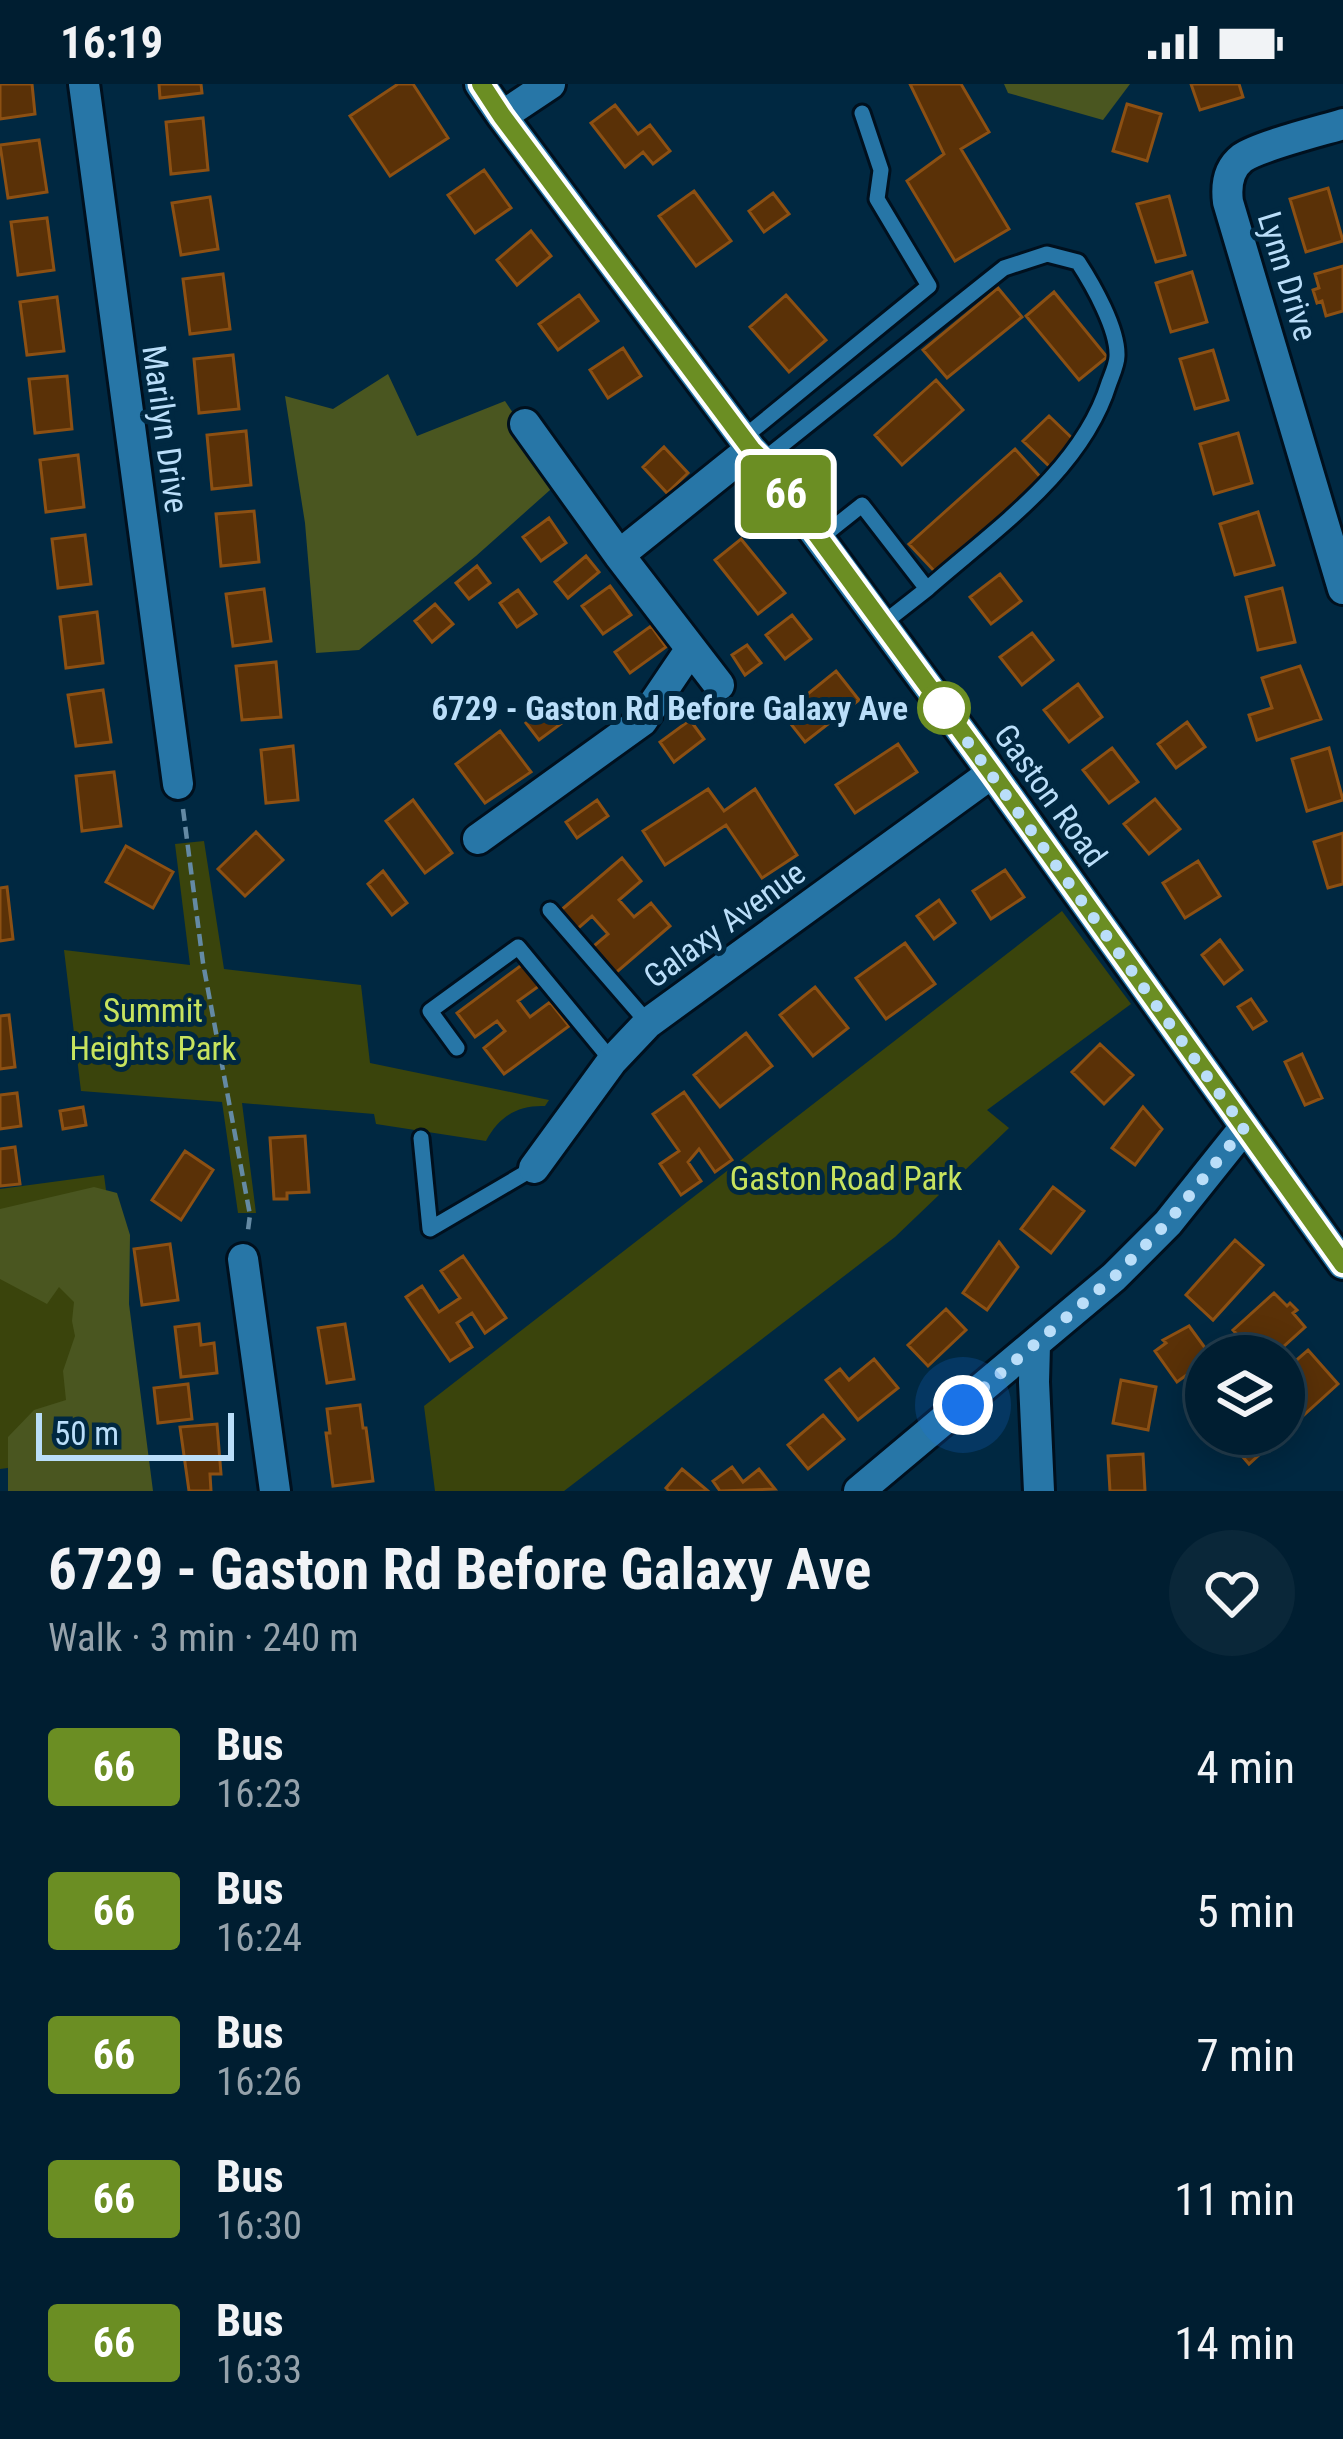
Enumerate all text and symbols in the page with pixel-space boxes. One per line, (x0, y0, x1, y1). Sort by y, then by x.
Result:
text: 16:19 (60, 16, 163, 69)
street label: Lynn Drive (1249, 207, 1326, 345)
street label: Marilyn Drive (134, 343, 197, 515)
line badge: 66 (732, 455, 840, 533)
text: 66 (765, 469, 807, 518)
marker: 6729 - Gaston Rd Before Galaxy Ave (919, 683, 969, 733)
place label: 6729 - Gaston Rd Before Galaxy Ave (431, 689, 908, 728)
street label: Gaston Road (986, 717, 1115, 874)
street label: Galaxy Avenue (636, 853, 812, 996)
park label: Summit Heights Park (70, 991, 237, 1068)
park label: Gaston Road Park (730, 1159, 962, 1198)
map controls (1185, 1335, 1305, 1455)
button: layers (1185, 1335, 1305, 1455)
your location (933, 1375, 993, 1435)
scale bar (36, 1407, 234, 1460)
text: 50 m (54, 1414, 119, 1453)
button: heart (1169, 1530, 1295, 1656)
text: 6729 - Gaston Rd Before Galaxy Ave (48, 1536, 871, 1603)
text: Walk · 3 min · 240 m (48, 1615, 359, 1661)
text: Bus (216, 1718, 284, 1771)
text: 4 min (1196, 1741, 1295, 1794)
text: 66 (93, 1742, 135, 1791)
text: 16:23 (216, 1771, 302, 1817)
text: Bus (216, 1862, 284, 1915)
text: 5 min (1196, 1885, 1295, 1938)
text: 66 (93, 1886, 135, 1935)
text: 16:24 (216, 1915, 302, 1961)
text: Bus (216, 2006, 284, 2059)
text: 7 min (1196, 2029, 1295, 2082)
text: 66 (93, 2030, 135, 2079)
text: 16:26 (216, 2059, 302, 2105)
text: Bus (216, 2150, 284, 2203)
text: 11 min (1174, 2173, 1295, 2226)
text: 66 (93, 2174, 135, 2223)
text: 16:30 (216, 2203, 302, 2249)
text: Bus (216, 2294, 284, 2347)
text: 14 min (1174, 2317, 1295, 2370)
text: 66 (93, 2318, 135, 2367)
text: 16:33 (216, 2347, 302, 2393)

